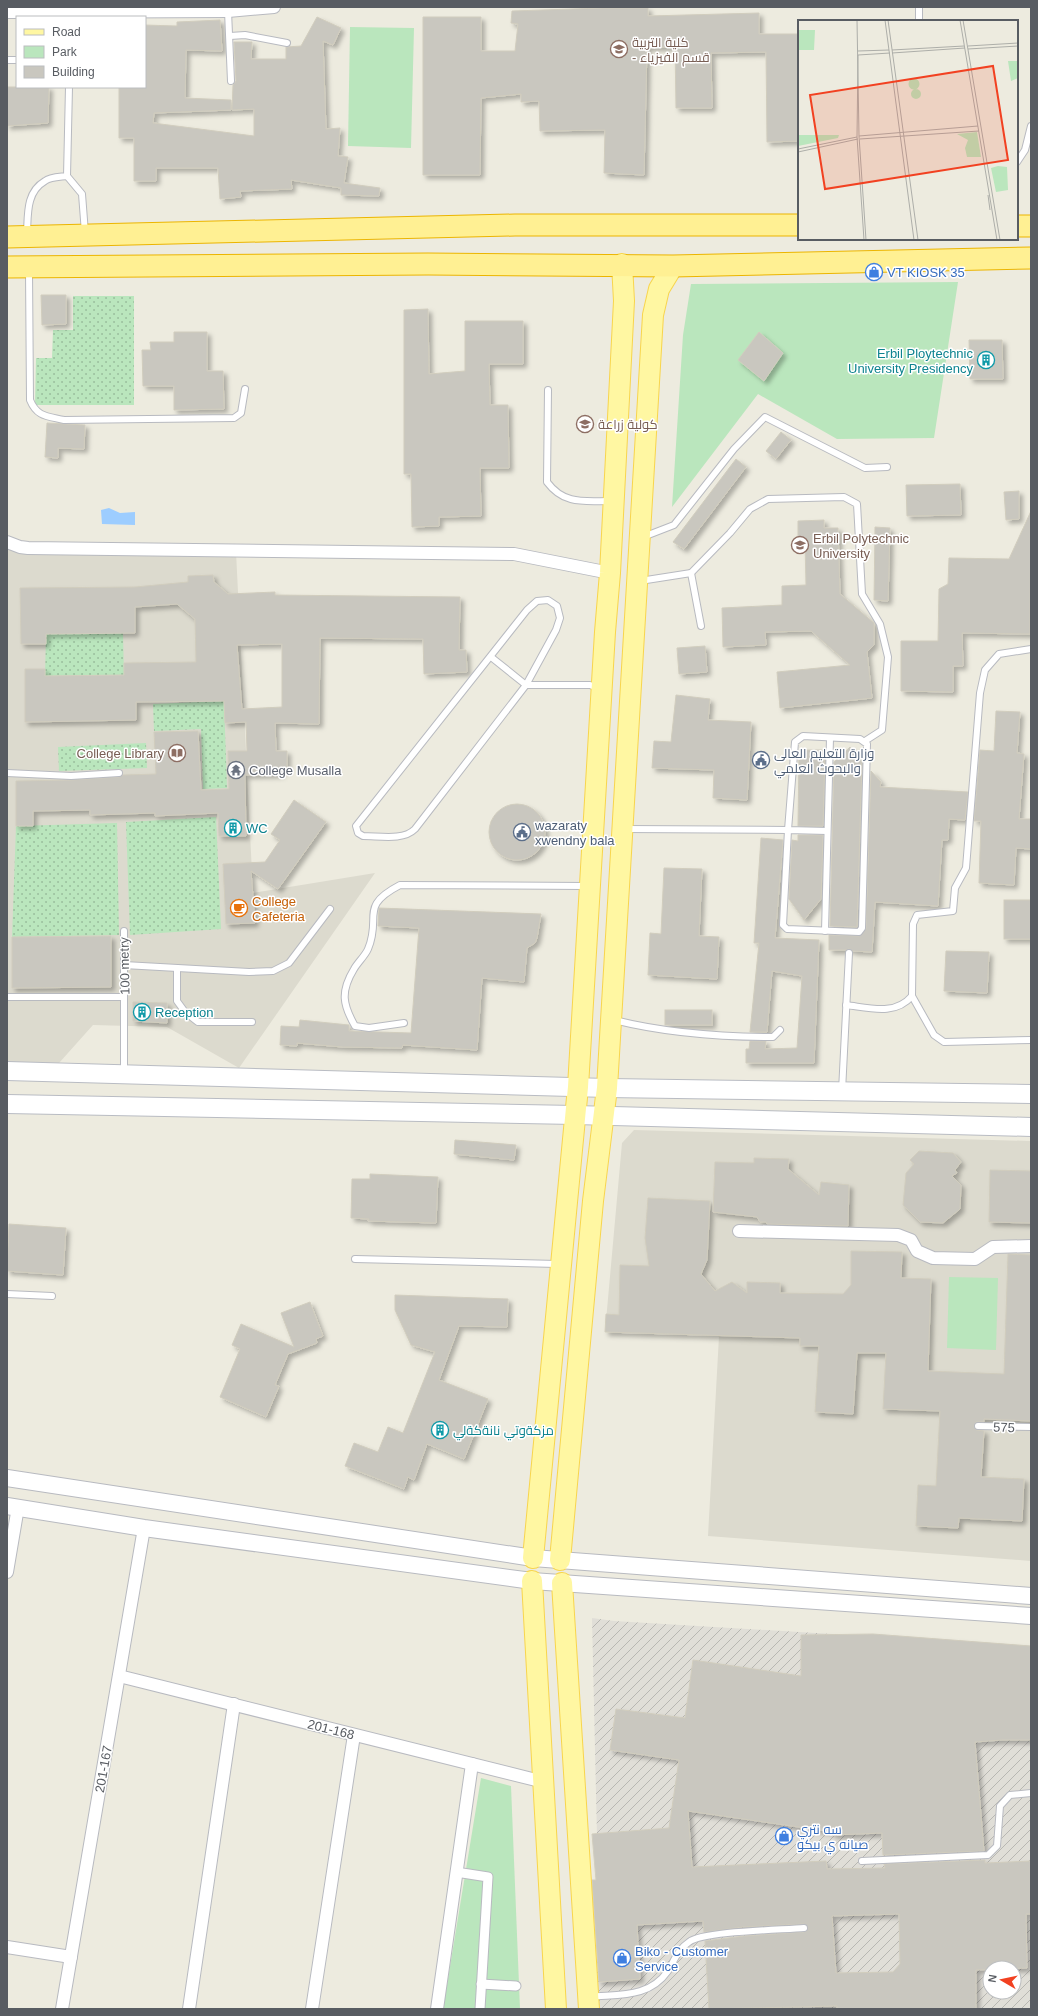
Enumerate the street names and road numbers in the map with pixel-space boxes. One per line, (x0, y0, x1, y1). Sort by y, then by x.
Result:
street label: 100 metry (116, 936, 133, 995)
street label: 575 (993, 1420, 1015, 1435)
street label: 201-168 (306, 1716, 356, 1743)
street label: 201-167 (92, 1744, 115, 1794)

